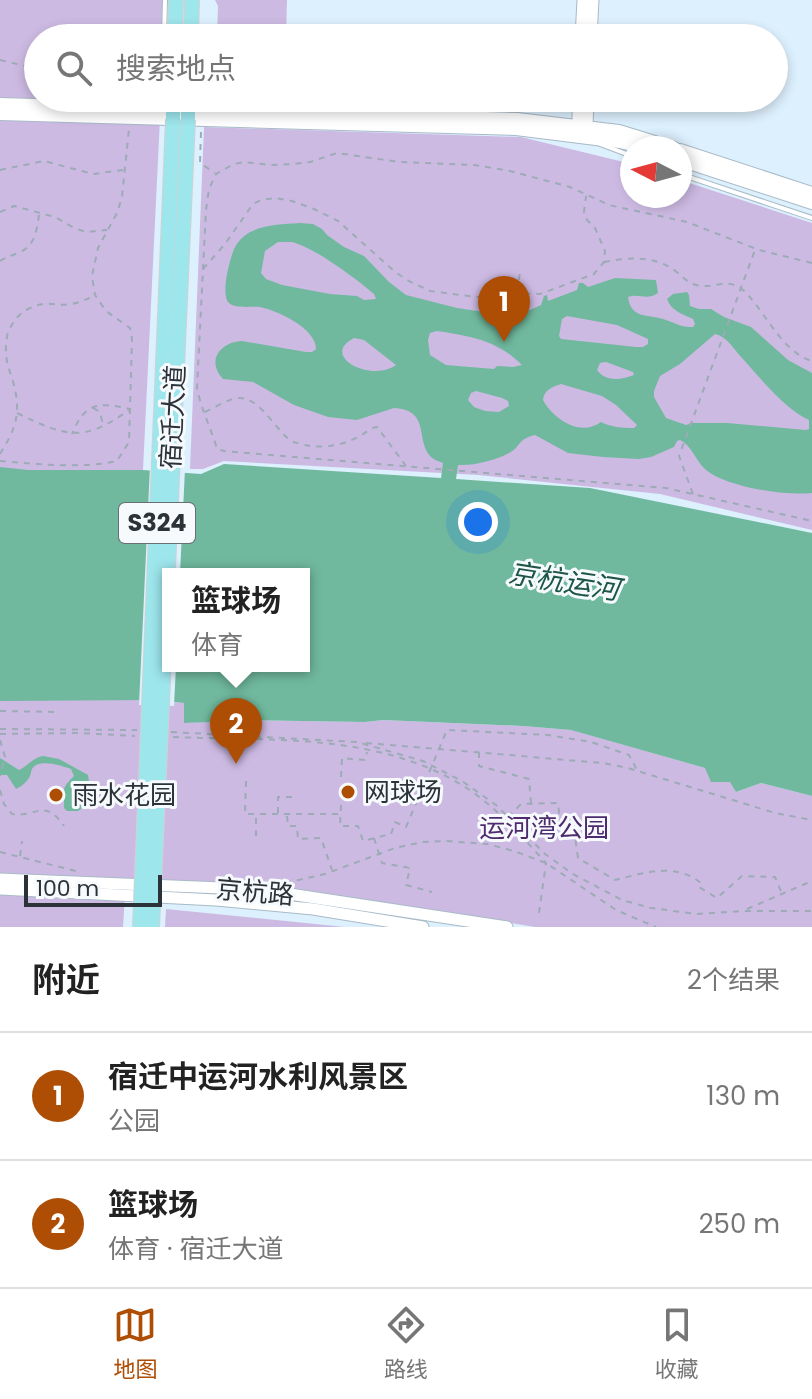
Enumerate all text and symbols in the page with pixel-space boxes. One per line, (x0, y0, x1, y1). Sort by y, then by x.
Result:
search box (24, 24, 788, 112)
icon: search (52, 46, 96, 90)
text: 搜索地点 (116, 47, 236, 90)
north arrow (620, 136, 692, 208)
pin: 1 (478, 276, 530, 342)
street label: 宿迁大道 (152, 364, 194, 470)
your location (458, 502, 498, 542)
road number: S324 (119, 503, 195, 543)
water label: 京杭运河 (506, 553, 627, 610)
popup (162, 568, 310, 672)
text: 篮球场 (191, 579, 281, 622)
text: 体育 (191, 627, 243, 663)
pin: 2 (210, 698, 262, 764)
place label: 网球场 (364, 774, 442, 810)
place label: 雨水花园 (72, 777, 176, 813)
marker: 网球场 (339, 783, 357, 801)
marker: 雨水花园 (47, 786, 65, 804)
park label: 运河湾公园 (479, 810, 609, 846)
scale bar (24, 871, 162, 907)
street label: 京杭路 (215, 871, 295, 913)
text: 100 m (36, 873, 99, 904)
text: 附近 (32, 956, 100, 1004)
text: 2个结果 (687, 962, 780, 998)
text: 宿迁中运河水利风景区 (108, 1055, 408, 1098)
text: 1 (53, 1078, 63, 1114)
text: 130 m (706, 1078, 780, 1114)
text: 公园 (108, 1103, 160, 1139)
text: 篮球场 (108, 1183, 198, 1226)
text: 2 (51, 1206, 65, 1242)
text: 250 m (699, 1206, 780, 1242)
text: 体育 · 宿迁大道 (108, 1231, 283, 1267)
tab: 地图 (113, 1303, 157, 1386)
tab: 路线 (384, 1303, 428, 1386)
tab: 收藏 (655, 1303, 699, 1386)

